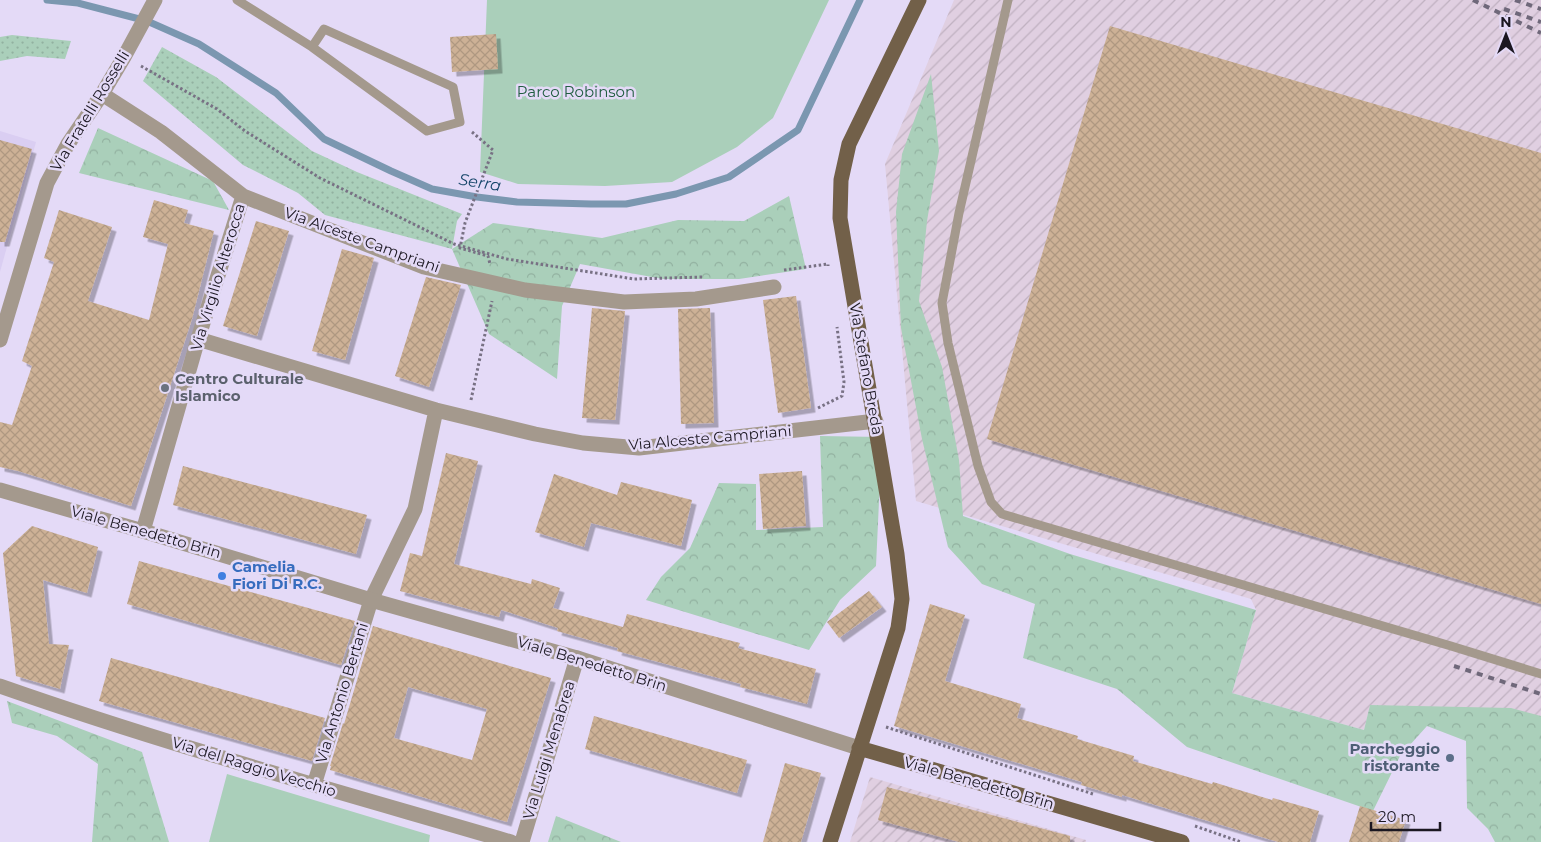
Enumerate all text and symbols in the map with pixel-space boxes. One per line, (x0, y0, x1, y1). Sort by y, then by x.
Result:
north arrow (1481, 10, 1531, 60)
text: N (1500, 13, 1512, 31)
street label: Via Fratelli Rosselli (46, 47, 133, 175)
park label: Parco Robinson (517, 82, 635, 101)
water label: Serra (457, 170, 503, 195)
street label: Via Virgilio Alterocca (186, 201, 249, 353)
street label: Via Alceste Campriani (282, 203, 442, 276)
street label: Via Stefano Breda (846, 301, 887, 436)
place label: Centro Culturale Islamico (175, 369, 304, 405)
marker: Centro Culturale Islamico (159, 382, 171, 394)
street label: Via Alceste Campriani (628, 421, 792, 454)
street label: Viale Benedetto Brin (69, 501, 223, 562)
place label: Camelia Fiori Di R.C. (232, 557, 322, 593)
marker: Camelia Fiori Di R.C. (216, 570, 228, 582)
street label: Via Antonio Bertani (311, 620, 372, 765)
street label: Viale Benedetto Brin (515, 632, 669, 695)
street label: Via Luigi Menabrea (518, 678, 579, 822)
street label: Via del Raggio Vecchio (170, 732, 339, 801)
place label: Parcheggio ristorante (1350, 739, 1440, 775)
street label: Viale Benedetto Brin (902, 752, 1056, 813)
marker: Parcheggio ristorante (1444, 752, 1456, 764)
scale bar (1371, 800, 1440, 832)
text: 20 m (1378, 807, 1416, 826)

